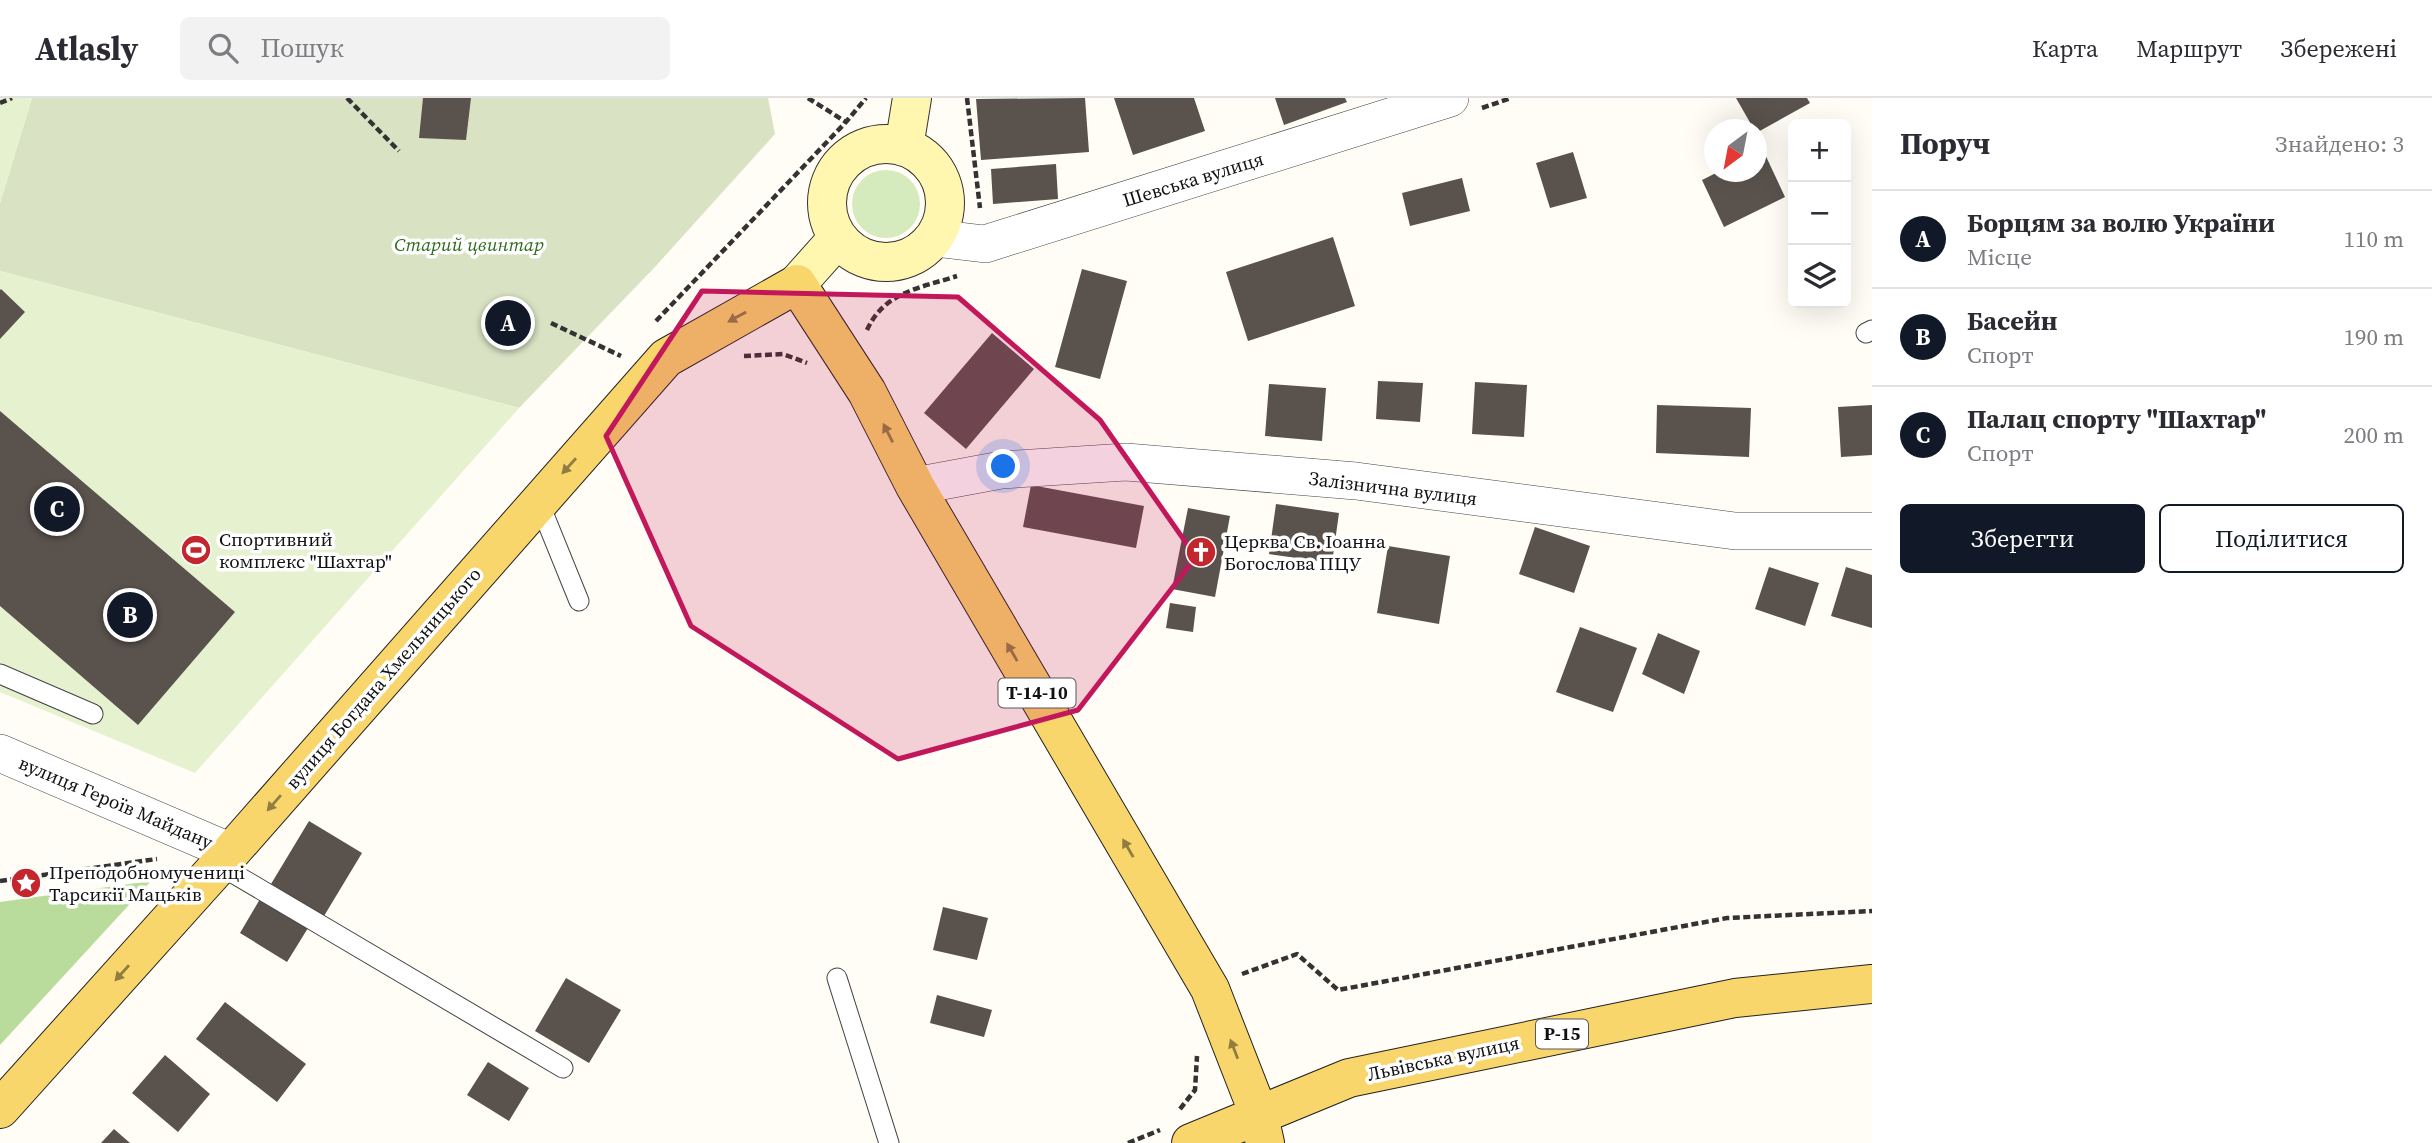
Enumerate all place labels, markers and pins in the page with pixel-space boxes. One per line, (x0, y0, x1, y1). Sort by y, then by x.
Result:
pin: A (485, 297, 531, 349)
pin: C (34, 483, 80, 535)
place label: Спортивний комплекс "Шахтар" (219, 526, 392, 574)
place label: Церква Св. Іоанна Богослова ПЦУ (1224, 528, 1386, 576)
sports icon: Спортивний комплекс "Шахтар" (179, 533, 213, 567)
church icon: Церква Св. Іоанна Богослова ПЦУ (1184, 535, 1218, 569)
pin: B (107, 589, 153, 641)
place label: Преподобномучениці Тарсикії Мацьків (49, 859, 245, 907)
place icon: Преподобномучениці Тарсикії Мацьків (9, 866, 43, 900)

